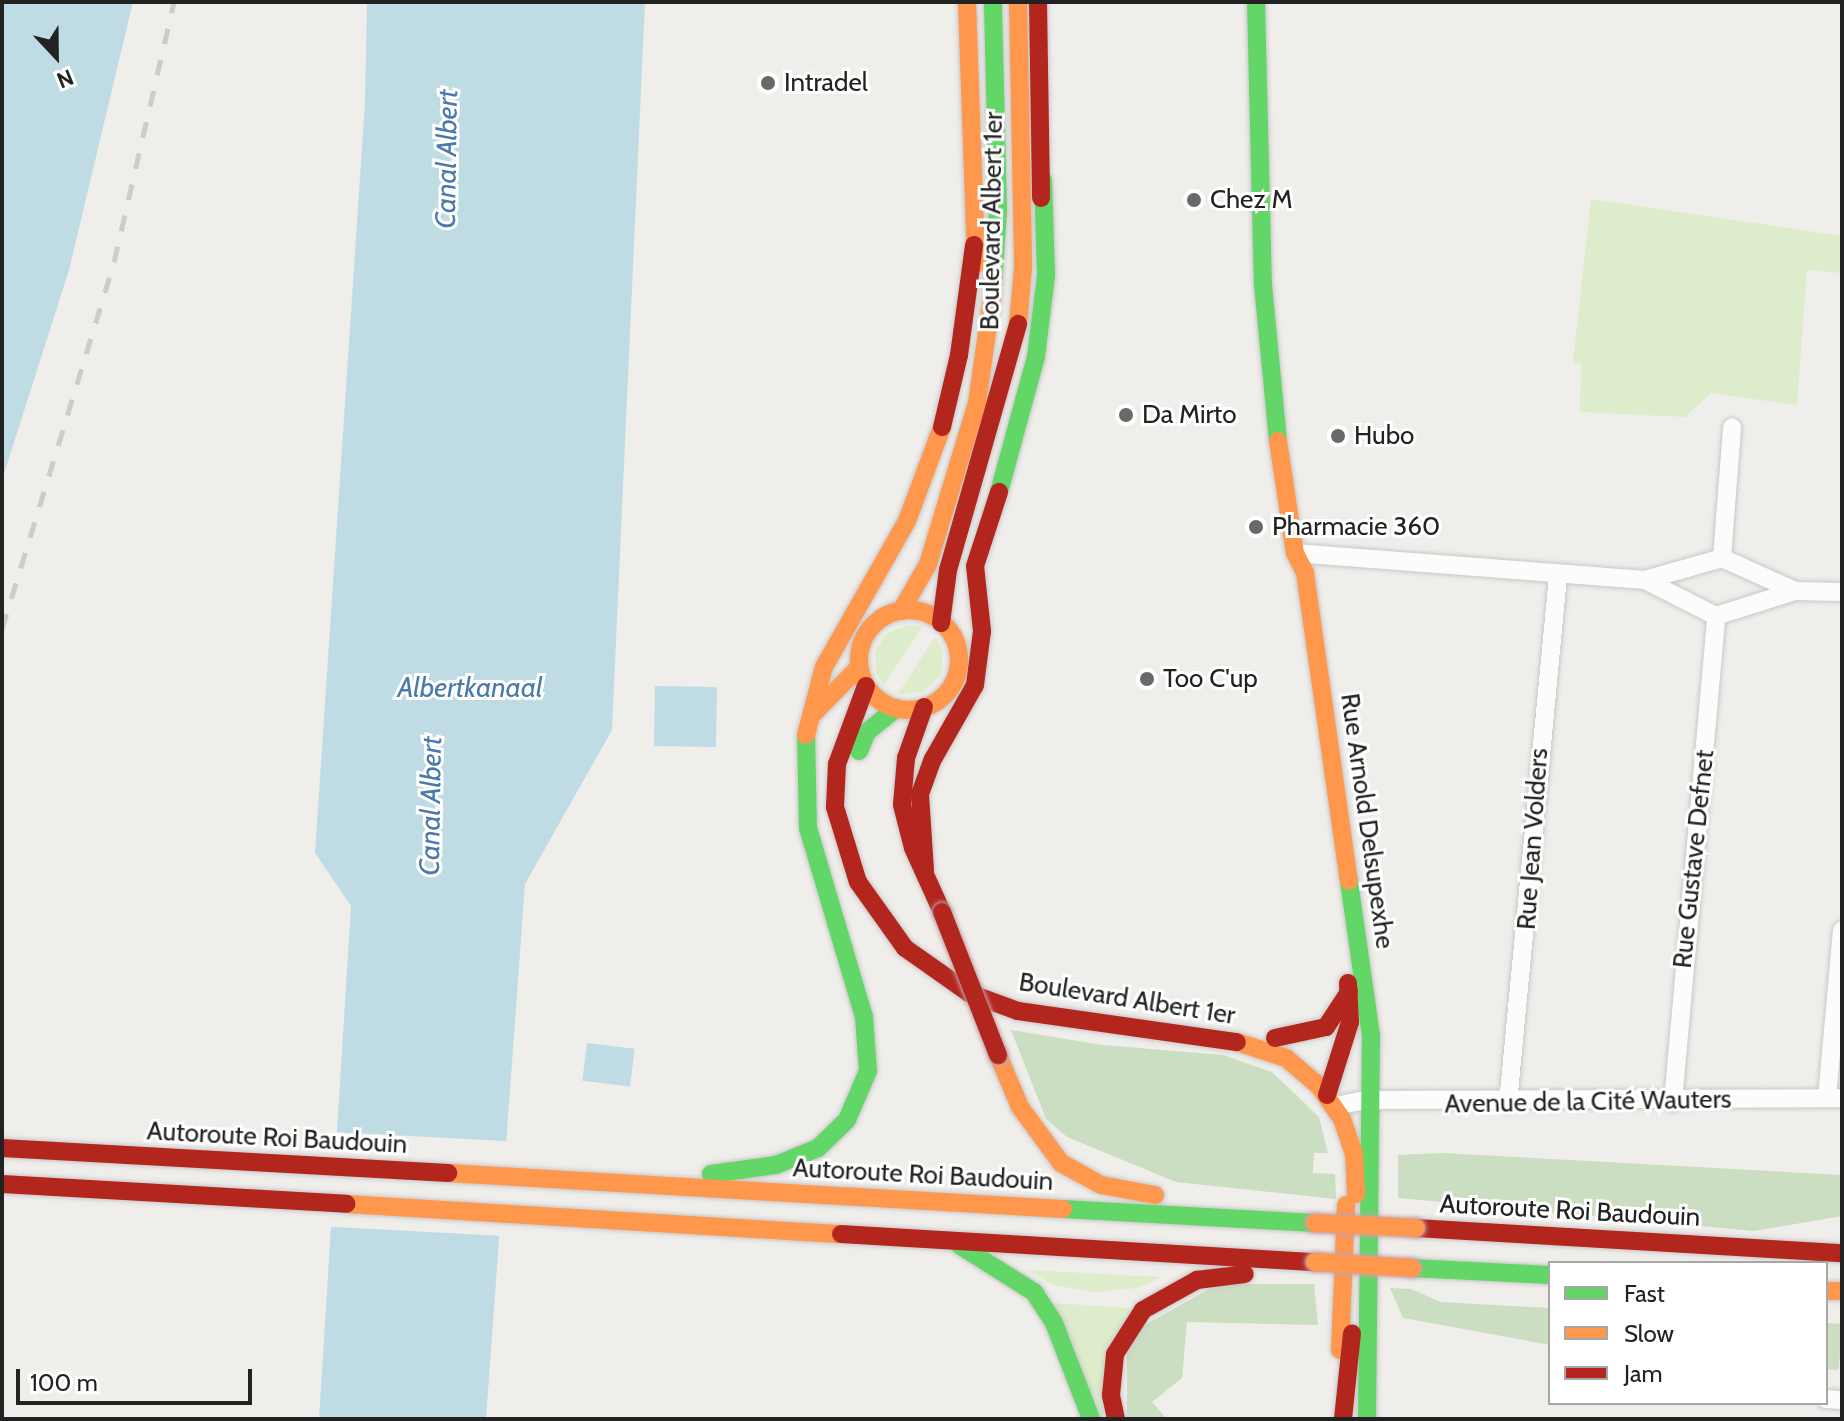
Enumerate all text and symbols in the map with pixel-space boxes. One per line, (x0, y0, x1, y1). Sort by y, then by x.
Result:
north arrow (16, 16, 96, 96)
text: N (53, 63, 77, 94)
place label: Intradel (784, 67, 868, 99)
marker: Intradel (759, 74, 777, 92)
water label: Canal Albert (428, 89, 464, 229)
street label: Boulevard Albert 1er (974, 112, 1010, 330)
place label: Chez M (1210, 184, 1293, 216)
marker: Chez M (1185, 191, 1203, 209)
place label: Da Mirto (1142, 399, 1237, 431)
marker: Da Mirto (1117, 406, 1135, 424)
place label: Hubo (1354, 420, 1414, 452)
marker: Hubo (1329, 427, 1347, 445)
place label: Pharmacie 360 (1272, 511, 1440, 543)
marker: Pharmacie 360 (1247, 518, 1265, 536)
place label: Too C'up (1163, 663, 1258, 695)
water label: Albertkanaal (398, 670, 542, 704)
marker: Too C'up (1138, 670, 1156, 688)
street label: Rue Arnold Delsupexhe (1334, 691, 1400, 951)
water label: Canal Albert (412, 736, 448, 876)
street label: Rue Jean Volders (1511, 747, 1555, 931)
street label: Rue Gustave Defnet (1667, 748, 1721, 970)
street label: Boulevard Albert 1er (1017, 967, 1237, 1031)
street label: Avenue de la Cité Wauters (1444, 1084, 1732, 1120)
street label: Autoroute Roi Baudouin (146, 1116, 408, 1160)
street label: Autoroute Roi Baudouin (792, 1153, 1054, 1197)
street label: Autoroute Roi Baudouin (1439, 1189, 1701, 1233)
legend (1548, 1261, 1828, 1405)
text: Fast (1624, 1279, 1665, 1308)
text: Slow (1624, 1319, 1674, 1348)
scale bar (20, 1353, 256, 1403)
text: Jam (1624, 1359, 1662, 1388)
text: 100 m (30, 1368, 98, 1397)

